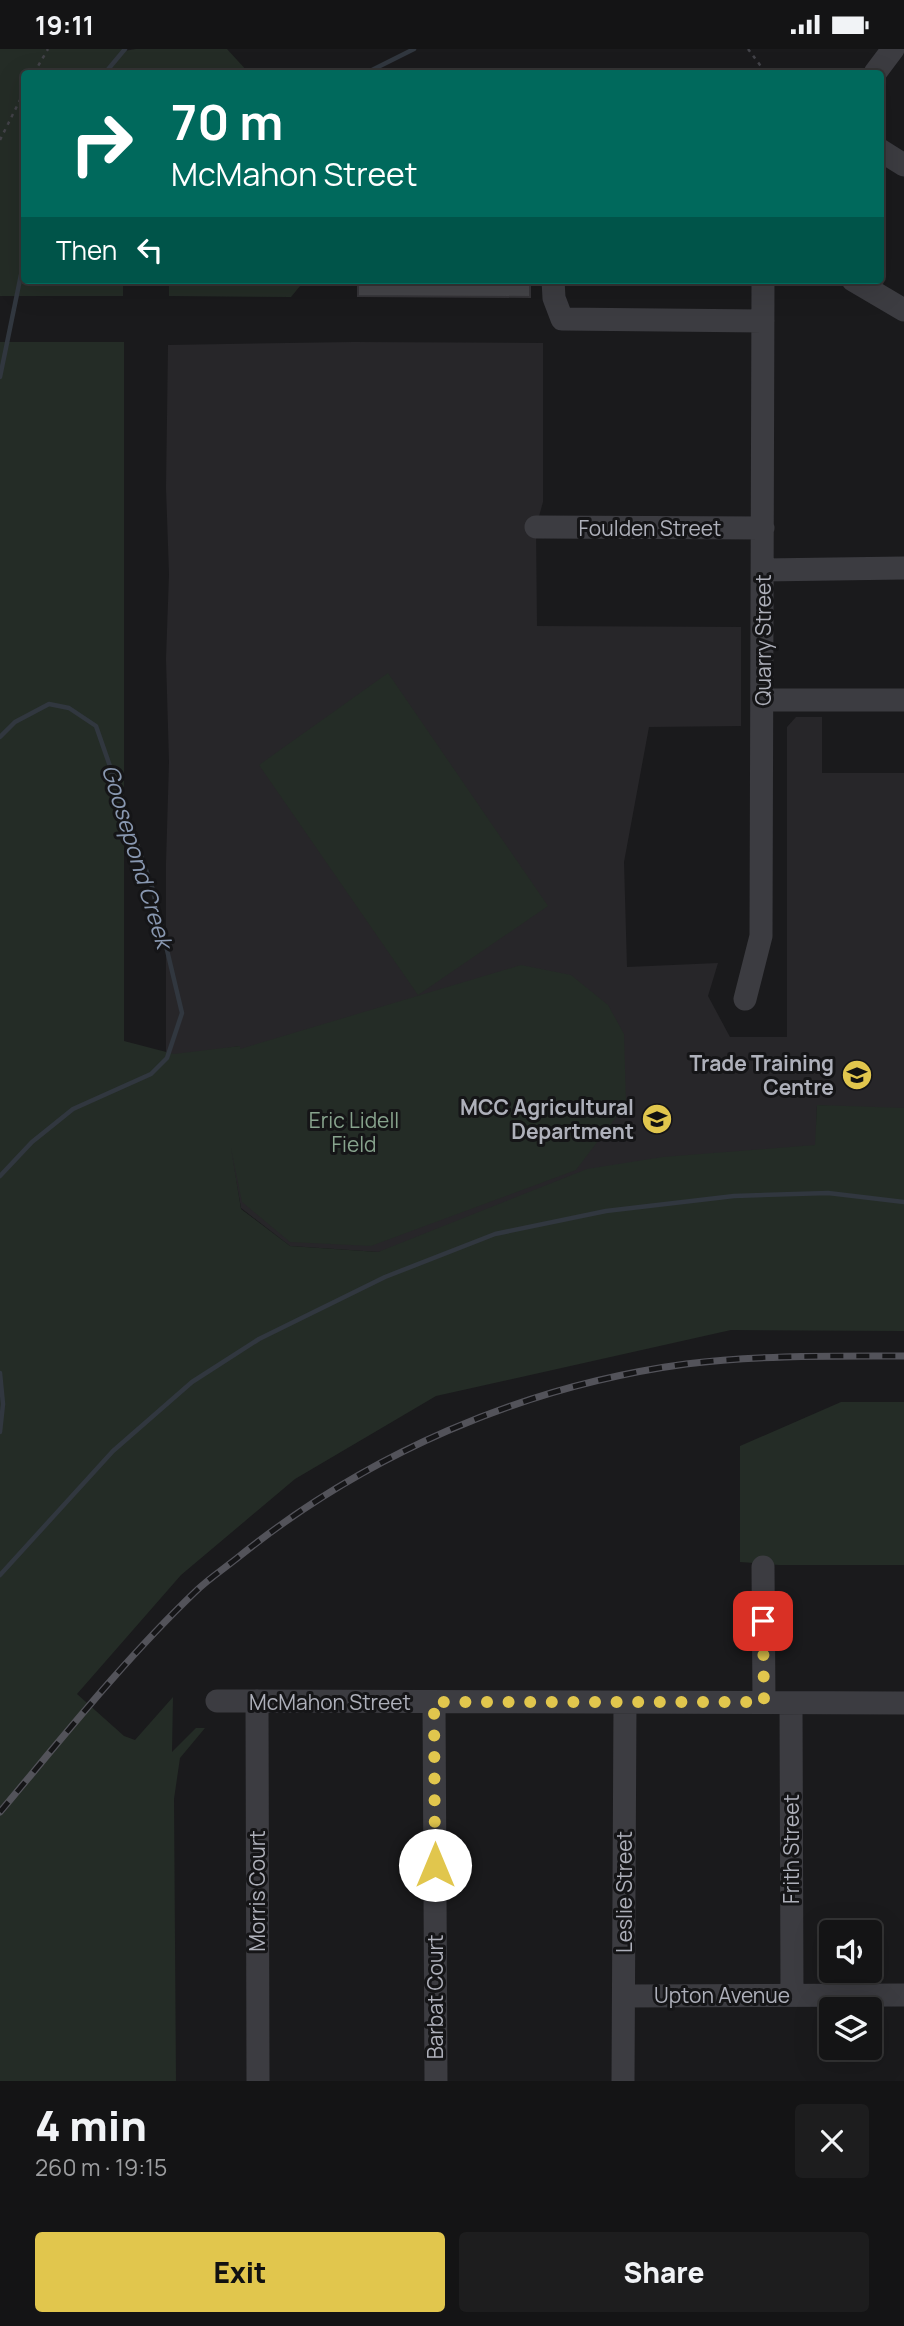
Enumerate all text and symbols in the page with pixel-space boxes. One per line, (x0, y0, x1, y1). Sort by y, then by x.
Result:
text: 19:11 (35, 7, 94, 43)
text: 70 m (171, 88, 283, 155)
icon: right (56, 98, 147, 189)
text: McMahon Street (171, 152, 418, 196)
icon: left (131, 231, 169, 269)
text: Then (56, 232, 117, 268)
street label: Foulden Street (579, 514, 721, 542)
street label: Quarry Street (749, 574, 777, 706)
water label: Goosepond Creek (95, 760, 182, 955)
place label: Trade Training Centre (689, 1049, 834, 1101)
school or university icon: Trade Training Centre (840, 1058, 874, 1092)
place label: MCC Agricultural Department (460, 1093, 634, 1145)
school or university icon: MCC Agricultural Department (640, 1102, 674, 1136)
park label: Eric Lidell Field (309, 1106, 399, 1158)
pin (733, 1591, 793, 1651)
icon: arrive (744, 1602, 782, 1640)
street label: McMahon Street (249, 1688, 411, 1716)
street label: Frith Street (777, 1794, 805, 1904)
position arrow (398, 1828, 472, 1902)
street label: Morris Court (243, 1830, 271, 1952)
street label: Leslie Street (610, 1831, 638, 1953)
map controls (819, 1920, 882, 2060)
button: sound (819, 1920, 882, 1983)
street label: Barbat Court (421, 1935, 449, 2059)
street label: Upton Avenue (654, 1981, 790, 2009)
button: layers (819, 1997, 882, 2060)
text: 4 min (35, 2096, 147, 2154)
button: close (795, 2104, 869, 2178)
text: 260 m · 19:15 (35, 2151, 167, 2183)
button: Exit (35, 2232, 445, 2312)
button: Share (459, 2232, 869, 2312)

